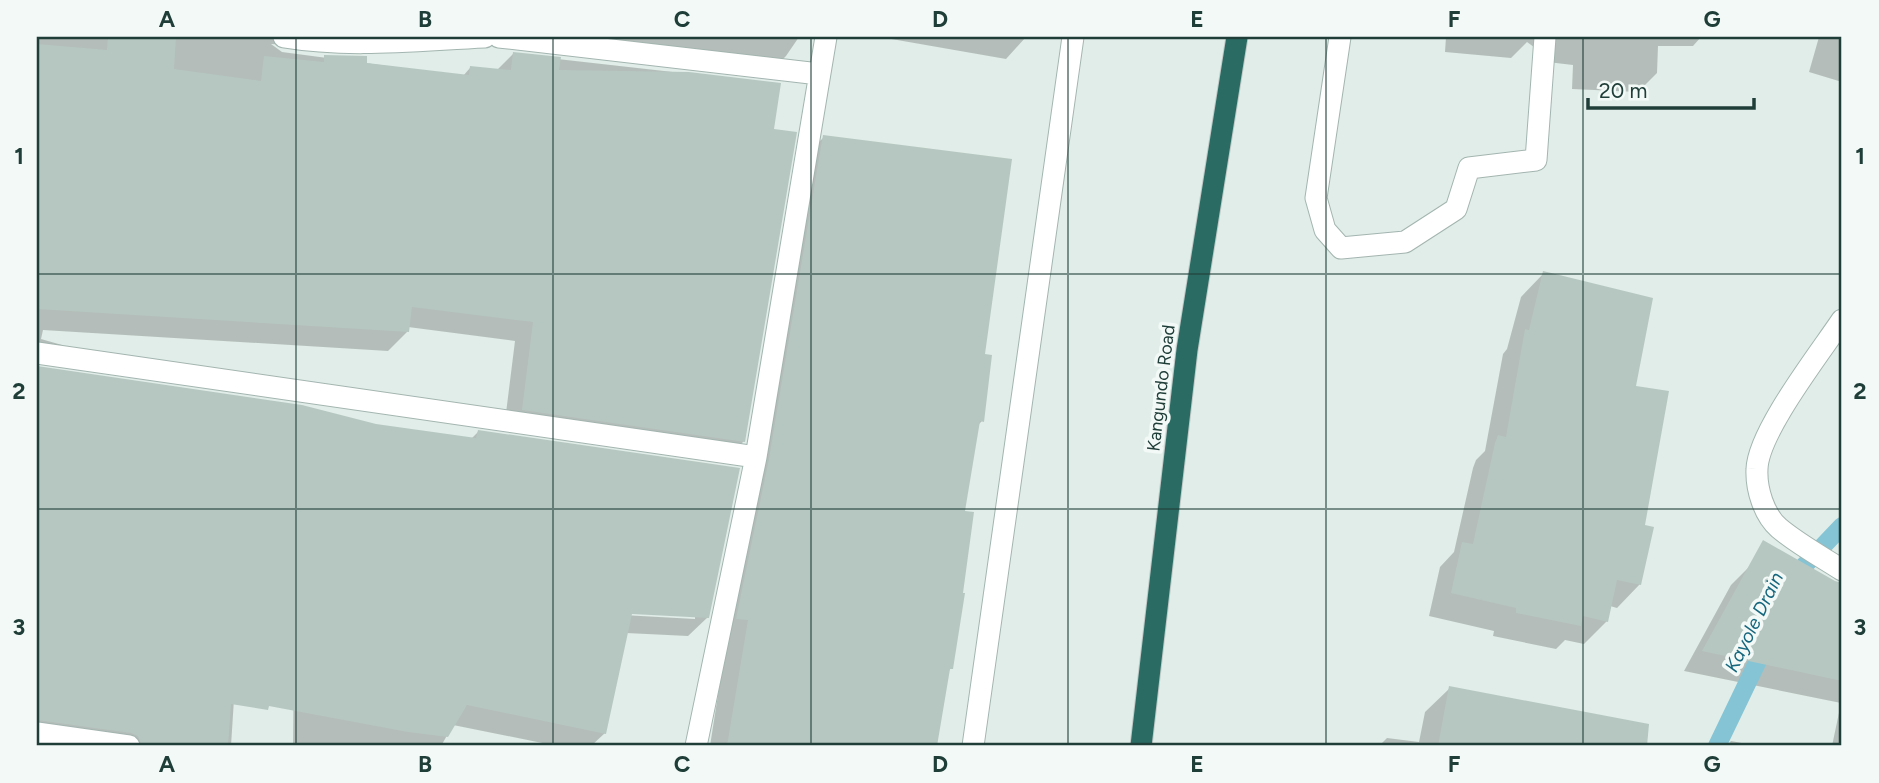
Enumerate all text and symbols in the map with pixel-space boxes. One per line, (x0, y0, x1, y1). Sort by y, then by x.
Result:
text: A (159, 5, 176, 33)
text: B (418, 5, 432, 33)
text: C (674, 5, 691, 33)
text: D (932, 5, 948, 33)
text: E (1190, 5, 1204, 33)
text: F (1448, 5, 1461, 33)
text: G (1703, 5, 1721, 33)
scale bar (1588, 66, 1755, 110)
text: 20 m (1599, 78, 1647, 103)
text: 1 (14, 142, 24, 170)
text: 1 (1855, 142, 1865, 170)
street label: Kangundo Road (1142, 323, 1180, 453)
text: 2 (12, 377, 26, 405)
text: 2 (1853, 377, 1867, 405)
water label: Kayole Drain (1720, 568, 1788, 676)
text: 3 (13, 613, 25, 641)
text: 3 (1854, 613, 1866, 641)
text: A (159, 750, 176, 778)
text: B (418, 750, 432, 778)
text: C (674, 750, 691, 778)
text: D (932, 750, 948, 778)
text: E (1190, 750, 1204, 778)
text: F (1448, 750, 1461, 778)
text: G (1703, 750, 1721, 778)

